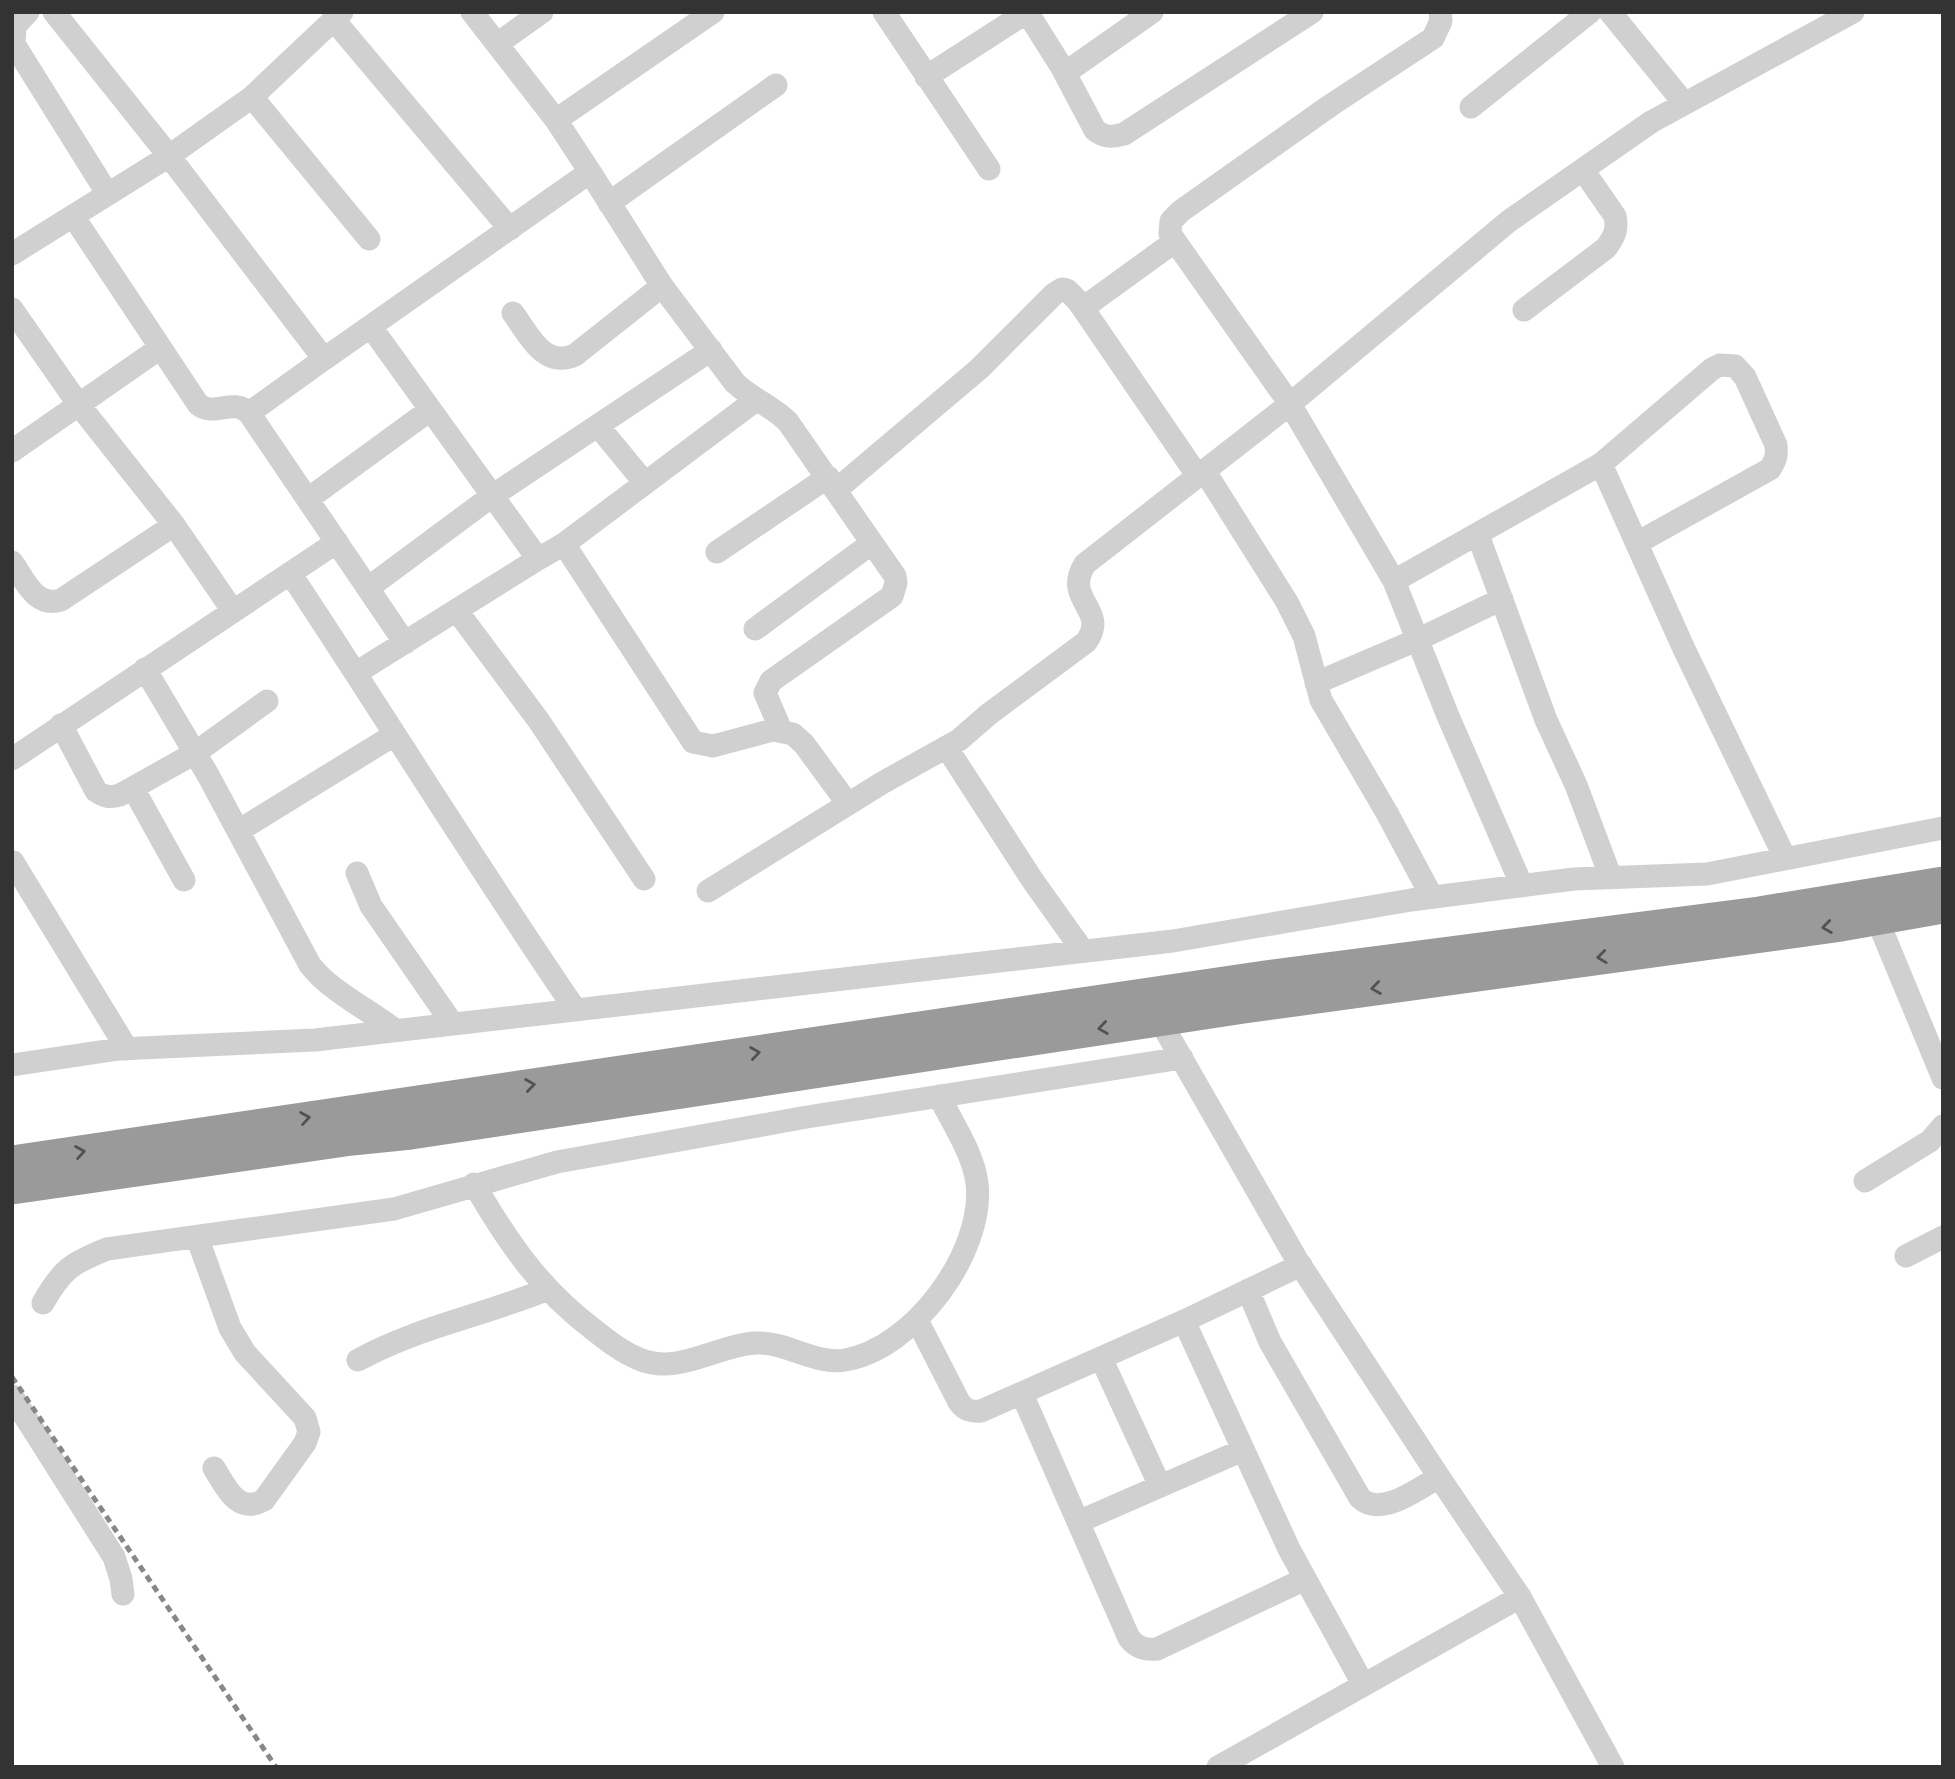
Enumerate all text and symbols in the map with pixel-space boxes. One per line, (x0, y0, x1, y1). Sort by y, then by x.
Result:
one-way arrow (1821, 920, 1833, 935)
one-way arrow (1596, 949, 1608, 964)
one-way arrow (1370, 980, 1382, 995)
one-way arrow (1097, 1020, 1109, 1035)
one-way arrow (749, 1046, 761, 1061)
one-way arrow (524, 1078, 536, 1093)
one-way arrow (299, 1111, 311, 1126)
one-way arrow (74, 1144, 86, 1159)

